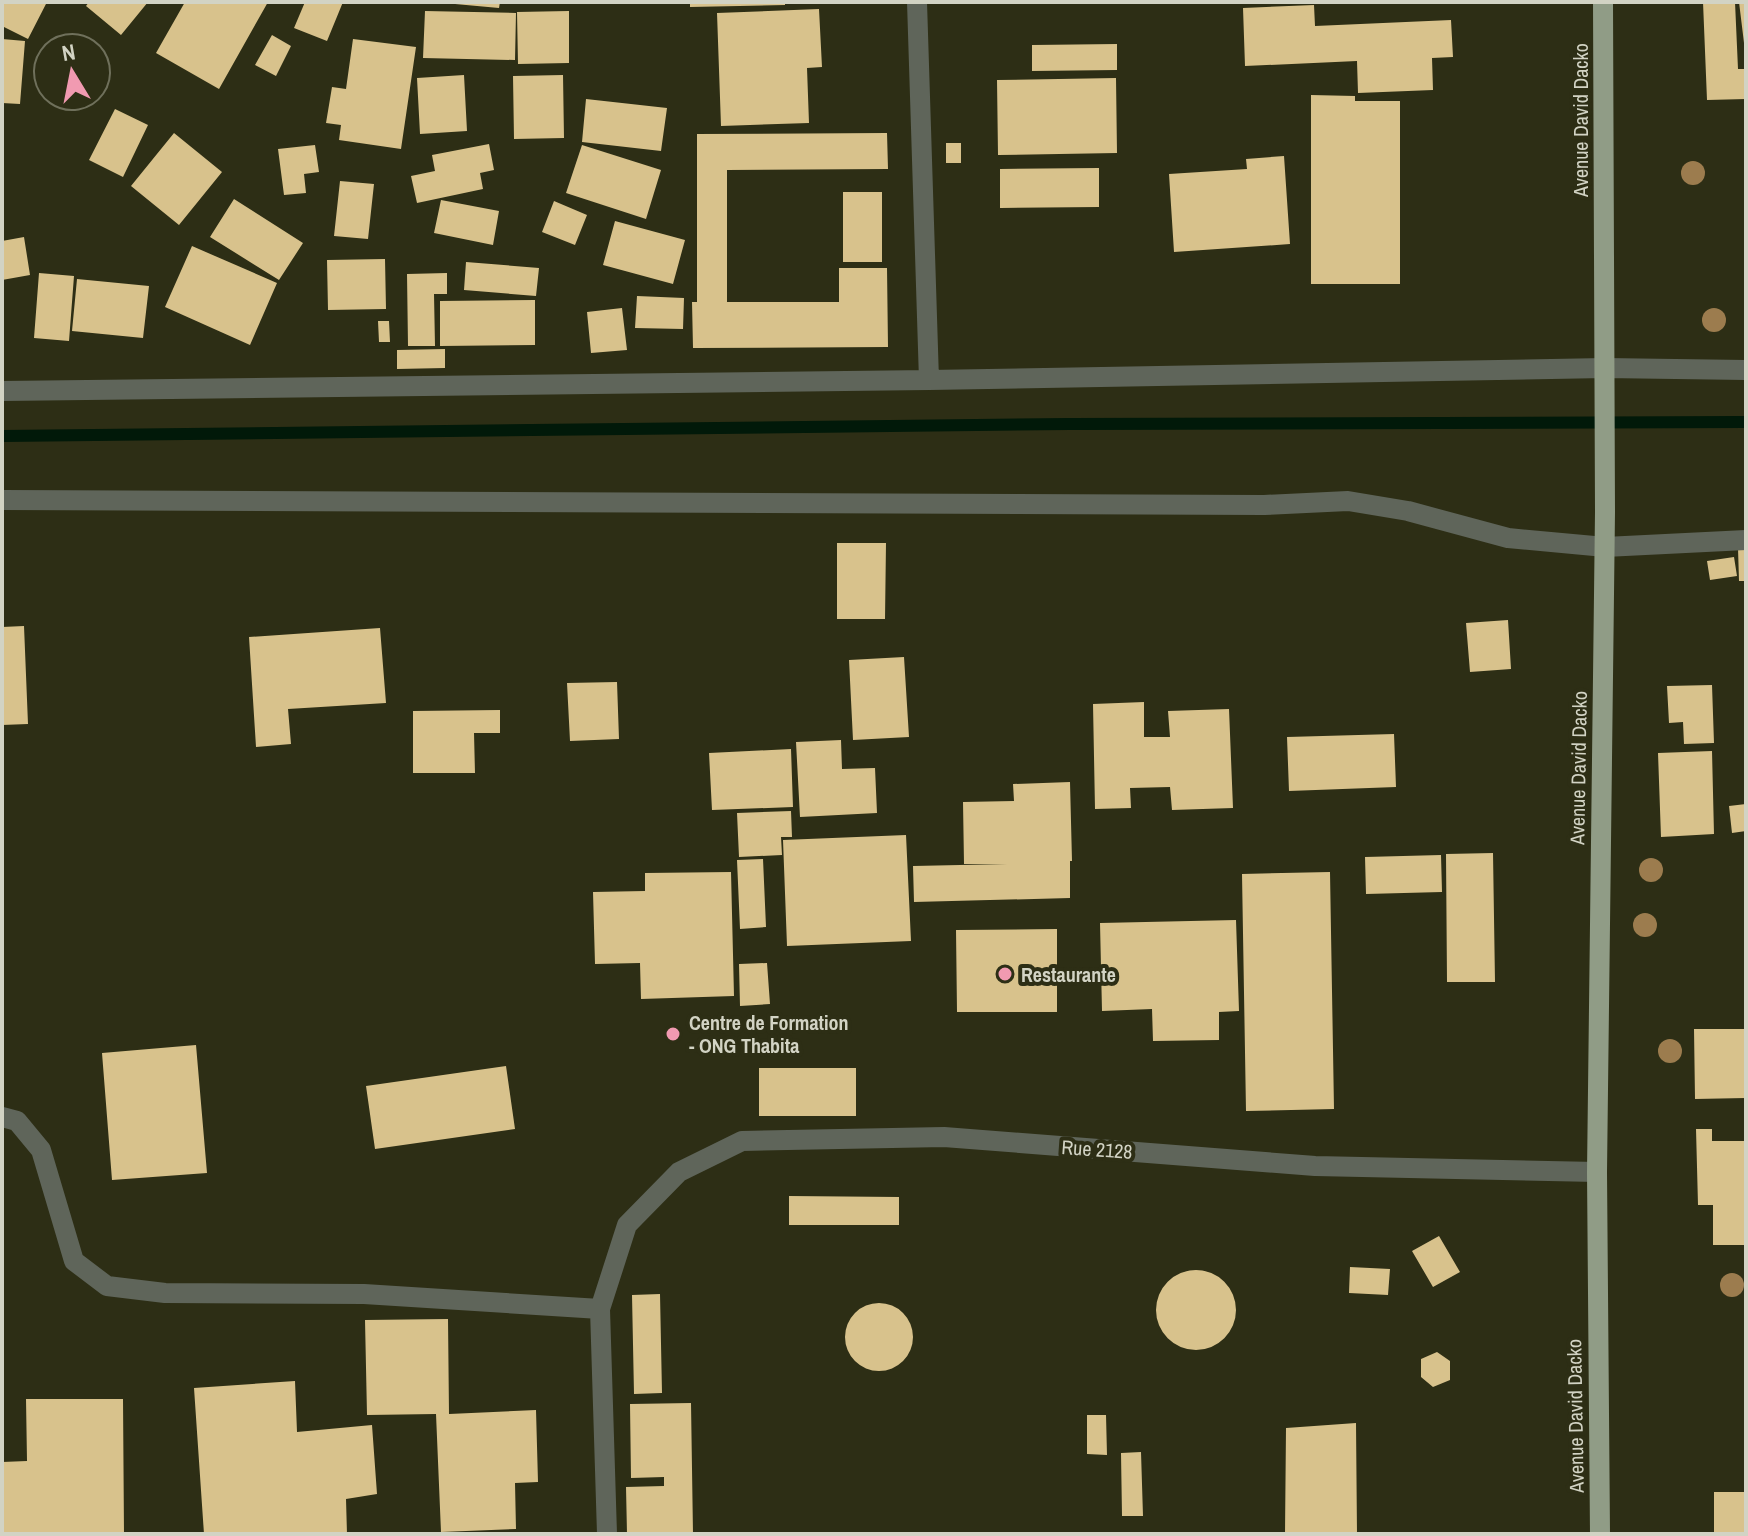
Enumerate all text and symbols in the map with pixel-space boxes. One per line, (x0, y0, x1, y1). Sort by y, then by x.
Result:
north arrow (32, 32, 112, 112)
text: N (60, 36, 78, 68)
street label: Avenue David Dacko (1567, 43, 1594, 198)
street label: Avenue David Dacko (1563, 691, 1593, 846)
place label: Restaurante (1021, 961, 1116, 988)
marker: Restaurante (996, 965, 1014, 983)
place label: Centre de Formation - ONG Thabita (689, 1009, 849, 1059)
marker: Centre de Formation - ONG Thabita (664, 1025, 682, 1043)
street label: Rue 2128 (1061, 1133, 1133, 1165)
street label: Avenue David Dacko (1560, 1339, 1590, 1494)

